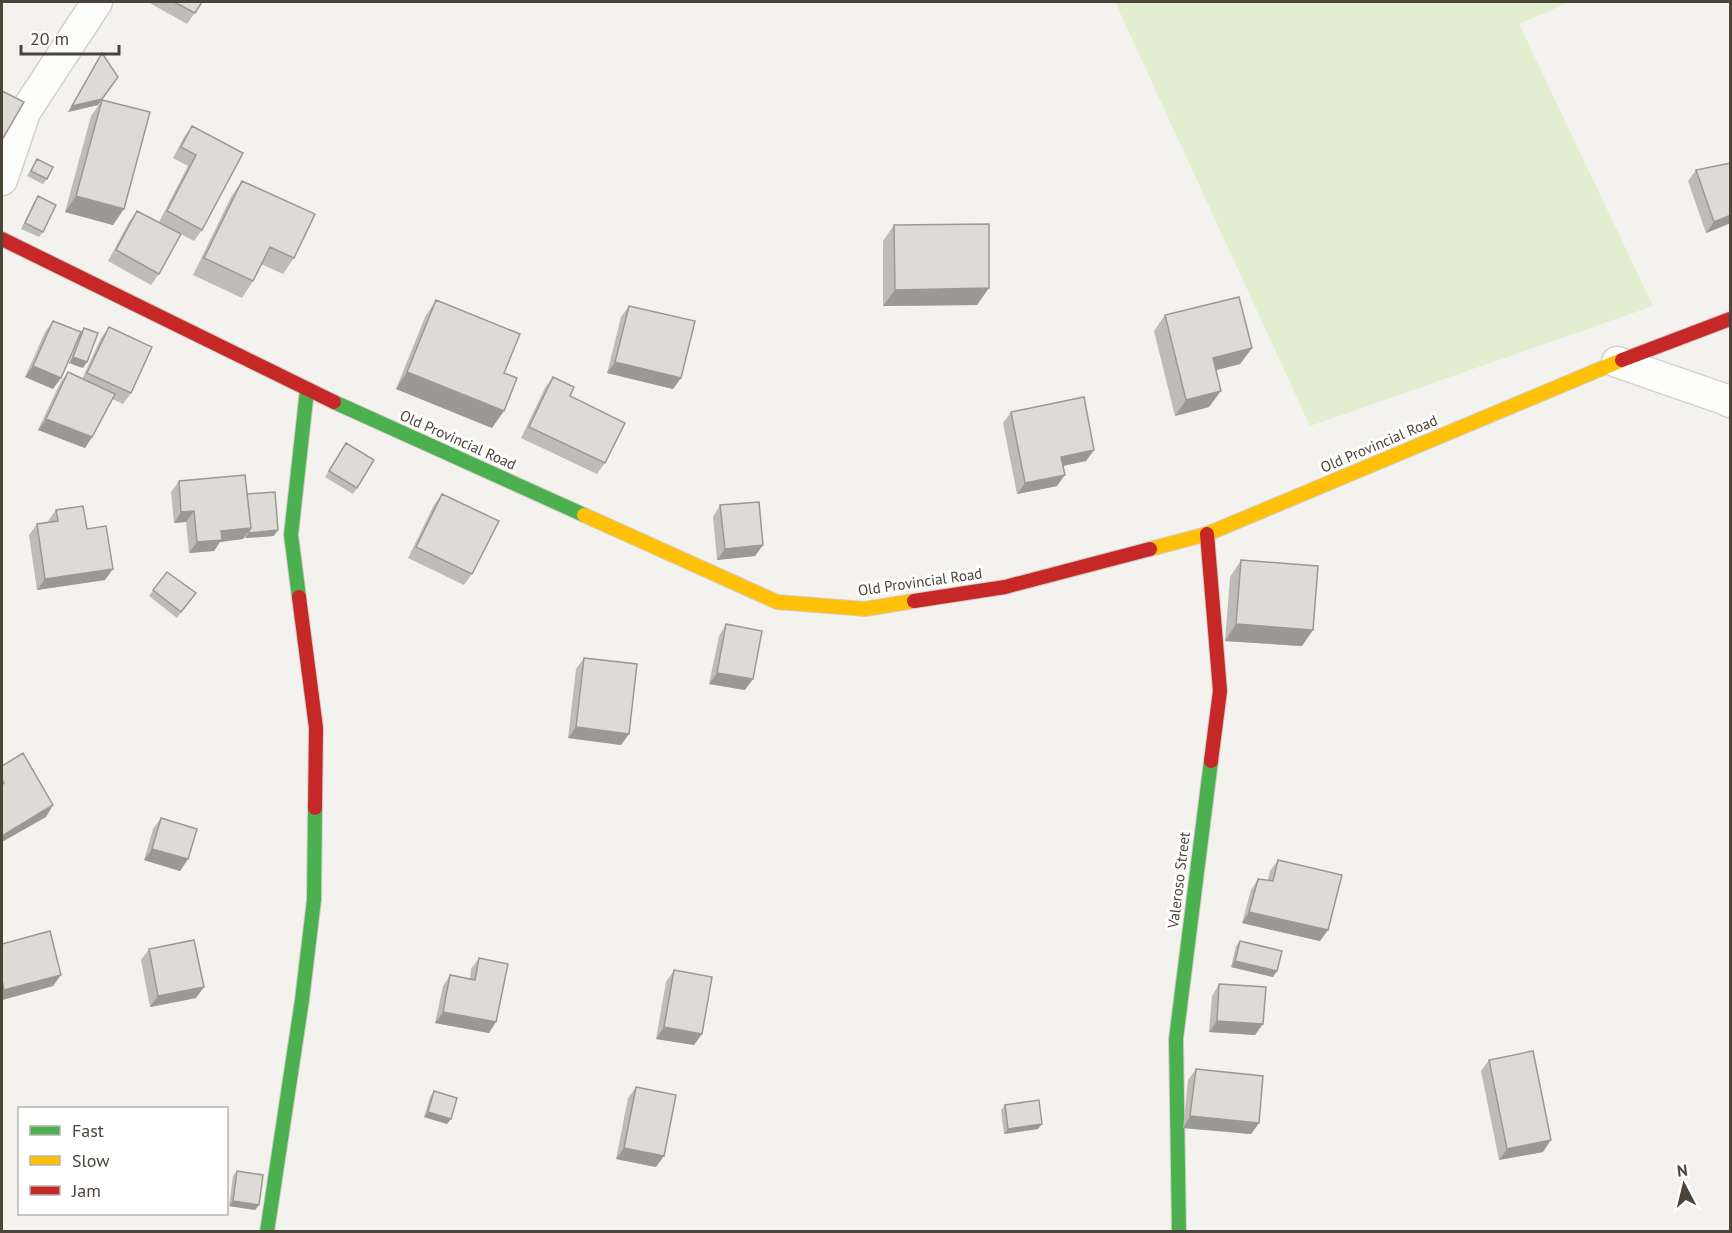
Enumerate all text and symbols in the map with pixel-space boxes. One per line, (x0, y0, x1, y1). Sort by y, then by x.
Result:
scale bar (21, 18, 118, 56)
text: 20 m (30, 27, 69, 50)
street label: Old Provincial Road (397, 405, 519, 474)
street label: Old Provincial Road (1317, 410, 1440, 477)
street label: Old Provincial Road (857, 563, 983, 600)
street label: Valeroso Street (1163, 831, 1194, 930)
legend (18, 1107, 228, 1215)
text: Fast (72, 1119, 104, 1142)
text: Slow (72, 1149, 110, 1172)
north arrow (1654, 1155, 1714, 1215)
text: N (1676, 1160, 1689, 1181)
text: Jam (71, 1179, 101, 1202)

